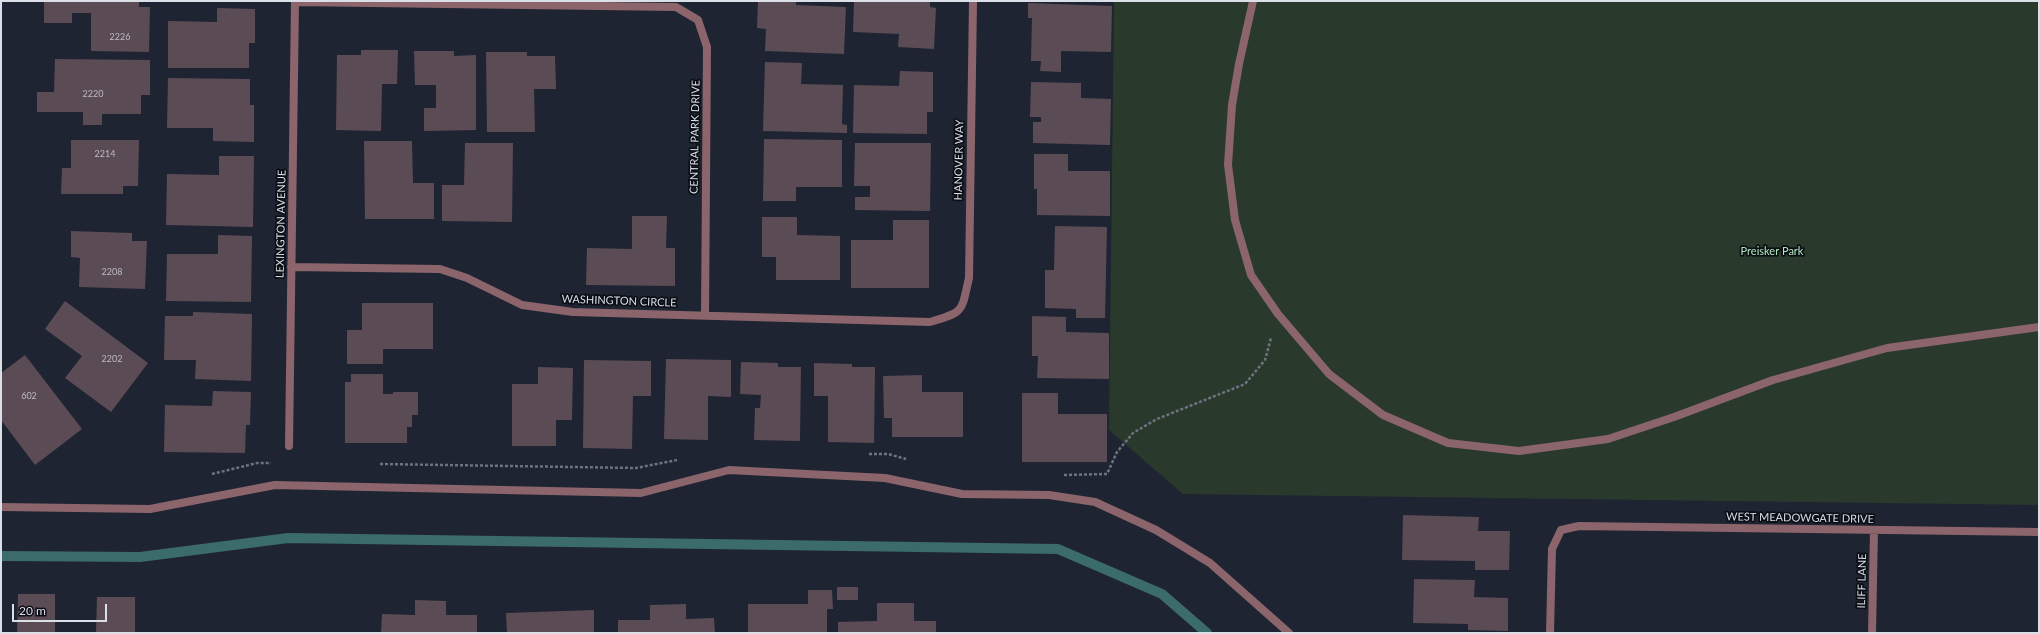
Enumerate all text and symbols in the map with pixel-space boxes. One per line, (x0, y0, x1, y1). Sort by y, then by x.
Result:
house number: 2226 (110, 32, 130, 42)
street label: CENTRAL PARK DRIVE (687, 80, 703, 194)
house number: 2220 (83, 89, 103, 99)
street label: HANOVER WAY (952, 119, 966, 201)
house number: 2214 (95, 149, 115, 159)
street label: LEXINGTON AVENUE (273, 170, 289, 278)
park label: Preisker Park (1741, 244, 1803, 258)
house number: 2208 (102, 267, 122, 277)
street label: WASHINGTON CIRCLE (561, 292, 677, 310)
house number: 2202 (102, 354, 122, 364)
house number: 602 (21, 391, 37, 401)
street label: WEST MEADOWGATE DRIVE (1726, 510, 1874, 526)
street label: ILIFF LANE (1855, 553, 1869, 609)
scale bar (14, 596, 109, 622)
text: 20 m (19, 603, 46, 618)

